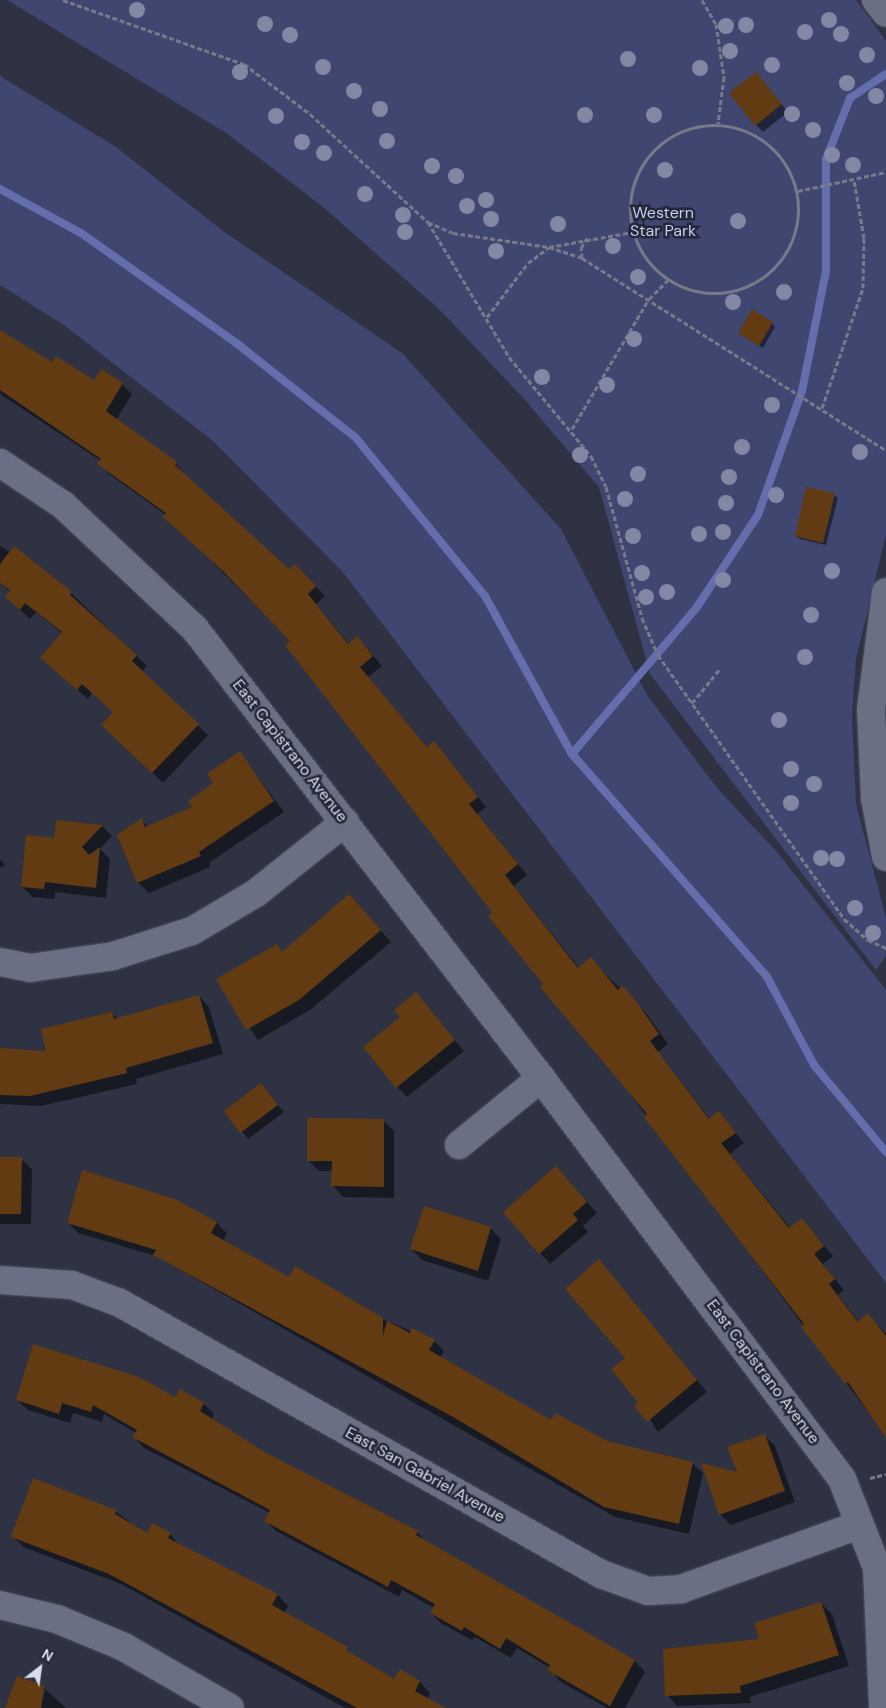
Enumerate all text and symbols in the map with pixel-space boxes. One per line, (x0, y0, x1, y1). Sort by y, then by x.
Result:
park label: Western Star Park (630, 203, 696, 241)
street label: East Capistrano Avenue (228, 676, 352, 826)
street label: East Capistrano Avenue (702, 1296, 824, 1448)
street label: East San Gabriel Avenue (342, 1423, 508, 1527)
north arrow (15, 1643, 65, 1693)
text: N (39, 1645, 56, 1665)

